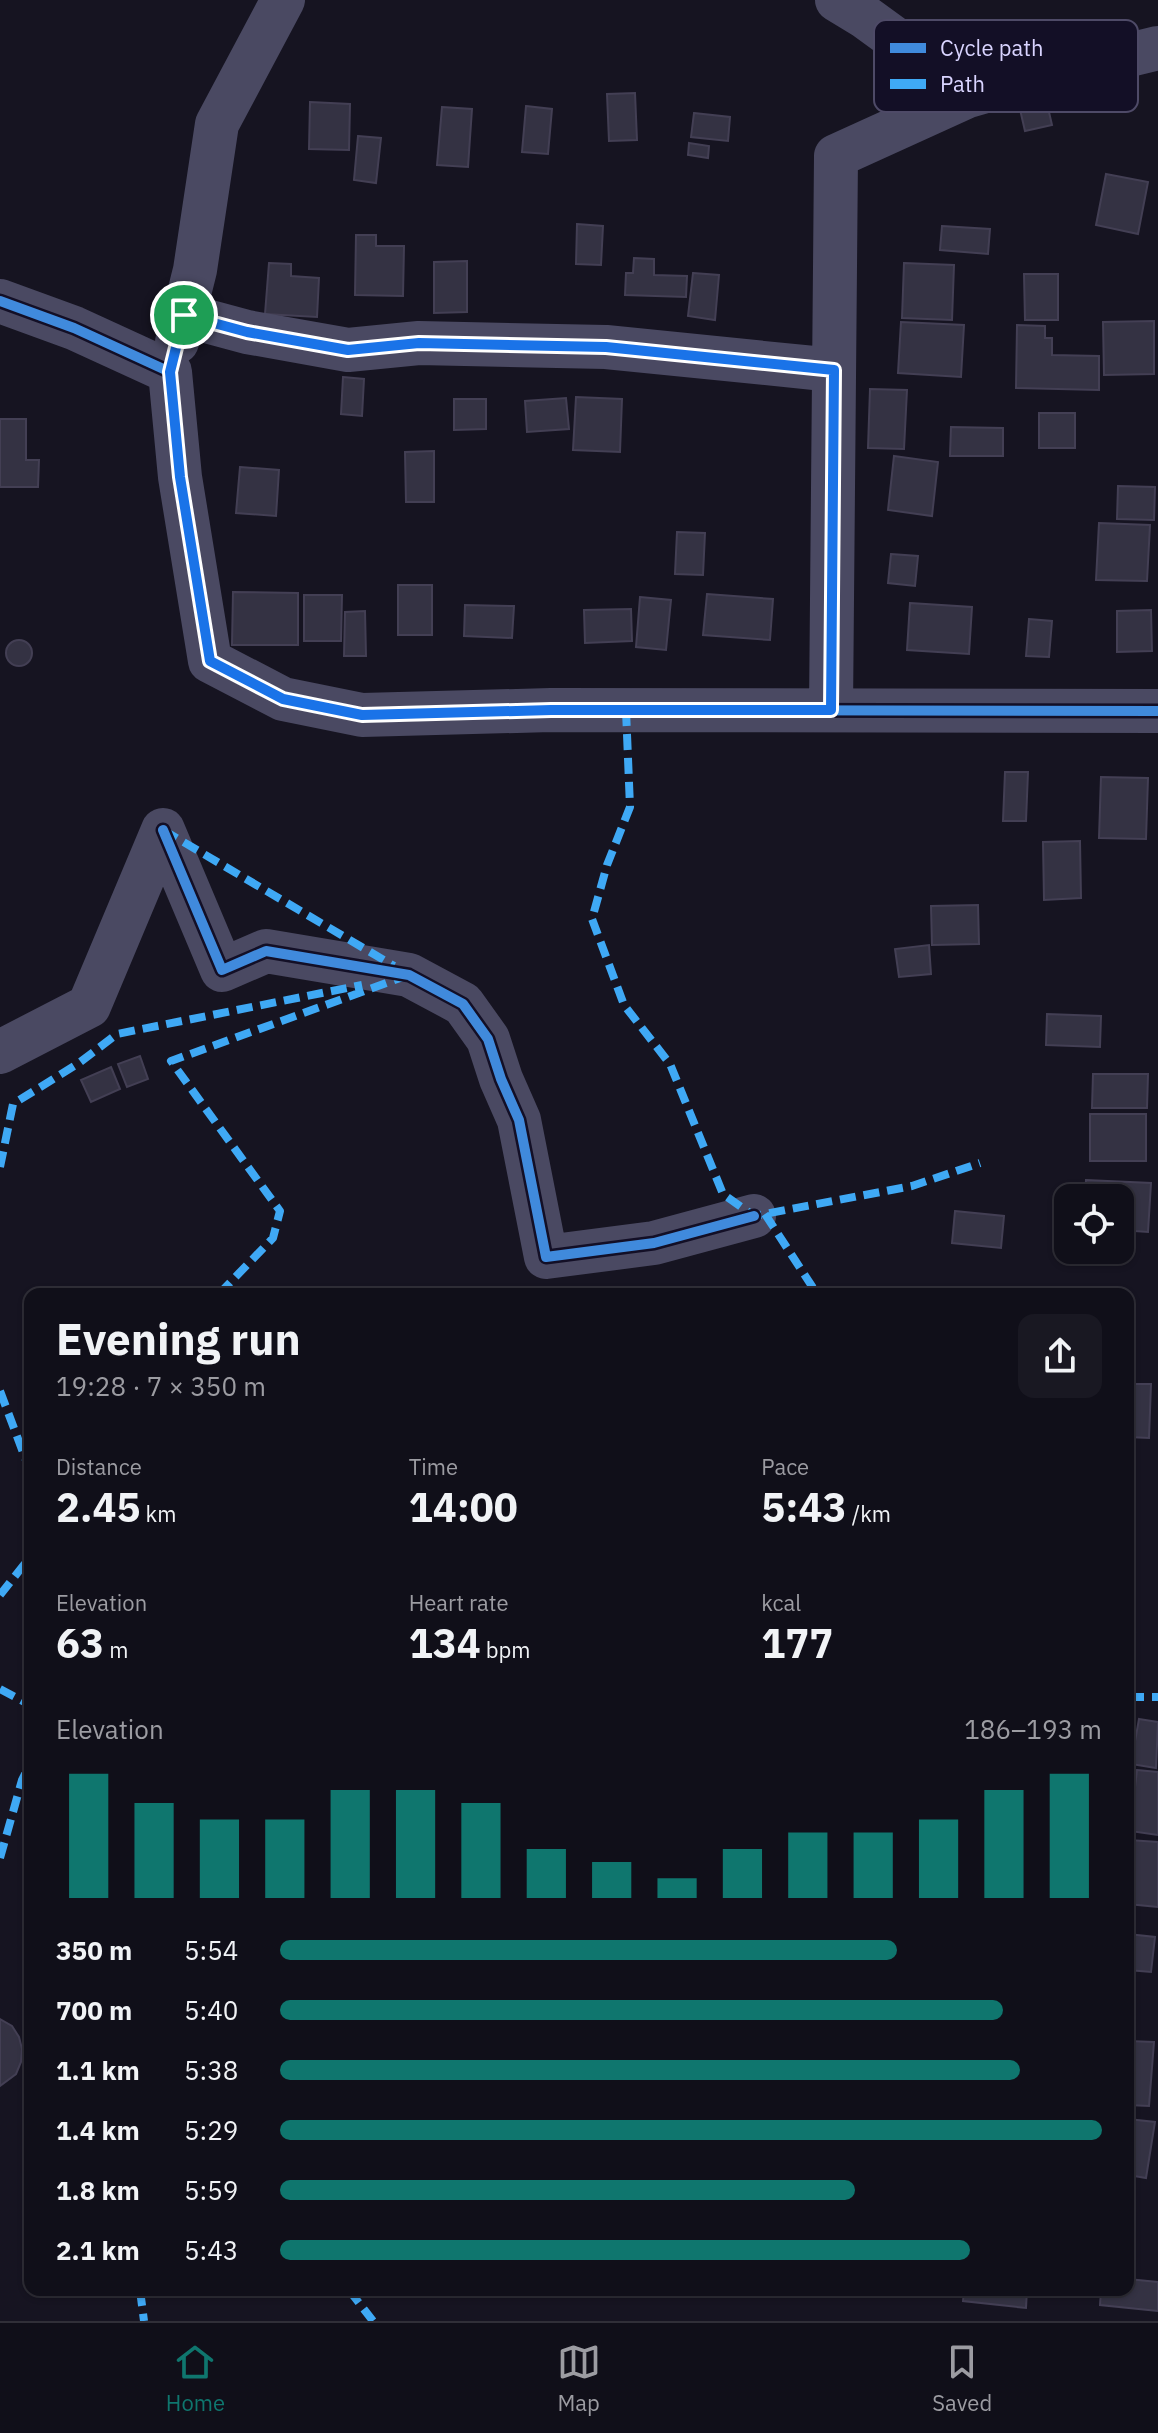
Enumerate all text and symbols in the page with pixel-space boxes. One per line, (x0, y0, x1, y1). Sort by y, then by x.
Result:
legend (874, 20, 1138, 112)
text: Cycle path (940, 33, 1044, 62)
text: Path (940, 69, 985, 98)
pin (150, 281, 218, 349)
icon: arrive (162, 293, 206, 337)
map controls (1054, 1184, 1134, 1264)
button: locate (1054, 1184, 1134, 1264)
text: Evening run (56, 1310, 301, 1367)
button: share (1018, 1314, 1102, 1398)
text: 19:28 · 7 × 350 m (56, 1369, 266, 1403)
text: Distance (56, 1452, 142, 1481)
text: Time (409, 1452, 458, 1481)
text: Pace (761, 1452, 809, 1481)
text: 2.45 (56, 1481, 140, 1533)
text: 14:00 (409, 1481, 518, 1533)
text: 5:43 (761, 1481, 847, 1533)
text: km (140, 1499, 176, 1528)
text: /km (847, 1499, 891, 1528)
text: Elevation (56, 1588, 147, 1617)
text: Heart rate (409, 1588, 509, 1617)
text: kcal (761, 1588, 801, 1617)
text: 63 (56, 1617, 104, 1669)
text: 134 (409, 1617, 481, 1669)
text: 177 (761, 1617, 833, 1669)
text: m (104, 1635, 128, 1664)
text: bpm (481, 1635, 531, 1664)
text: Elevation (56, 1712, 164, 1746)
text: 186–193 m (964, 1712, 1102, 1746)
text: 350 m (56, 1933, 132, 1967)
text: 5:54 (184, 1933, 238, 1967)
text: 700 m (56, 1993, 132, 2027)
text: 5:40 (184, 1993, 238, 2027)
text: 1.1 km (56, 2053, 140, 2087)
text: 5:38 (184, 2053, 238, 2087)
text: 1.4 km (56, 2113, 140, 2147)
text: 5:29 (184, 2113, 238, 2147)
text: 1.8 km (56, 2173, 140, 2207)
text: 5:59 (184, 2173, 238, 2207)
text: 2.1 km (56, 2233, 140, 2267)
text: 5:43 (184, 2233, 238, 2267)
tab: Home (166, 2340, 225, 2417)
tab: Map (557, 2340, 601, 2417)
tab: Saved (932, 2340, 992, 2417)

